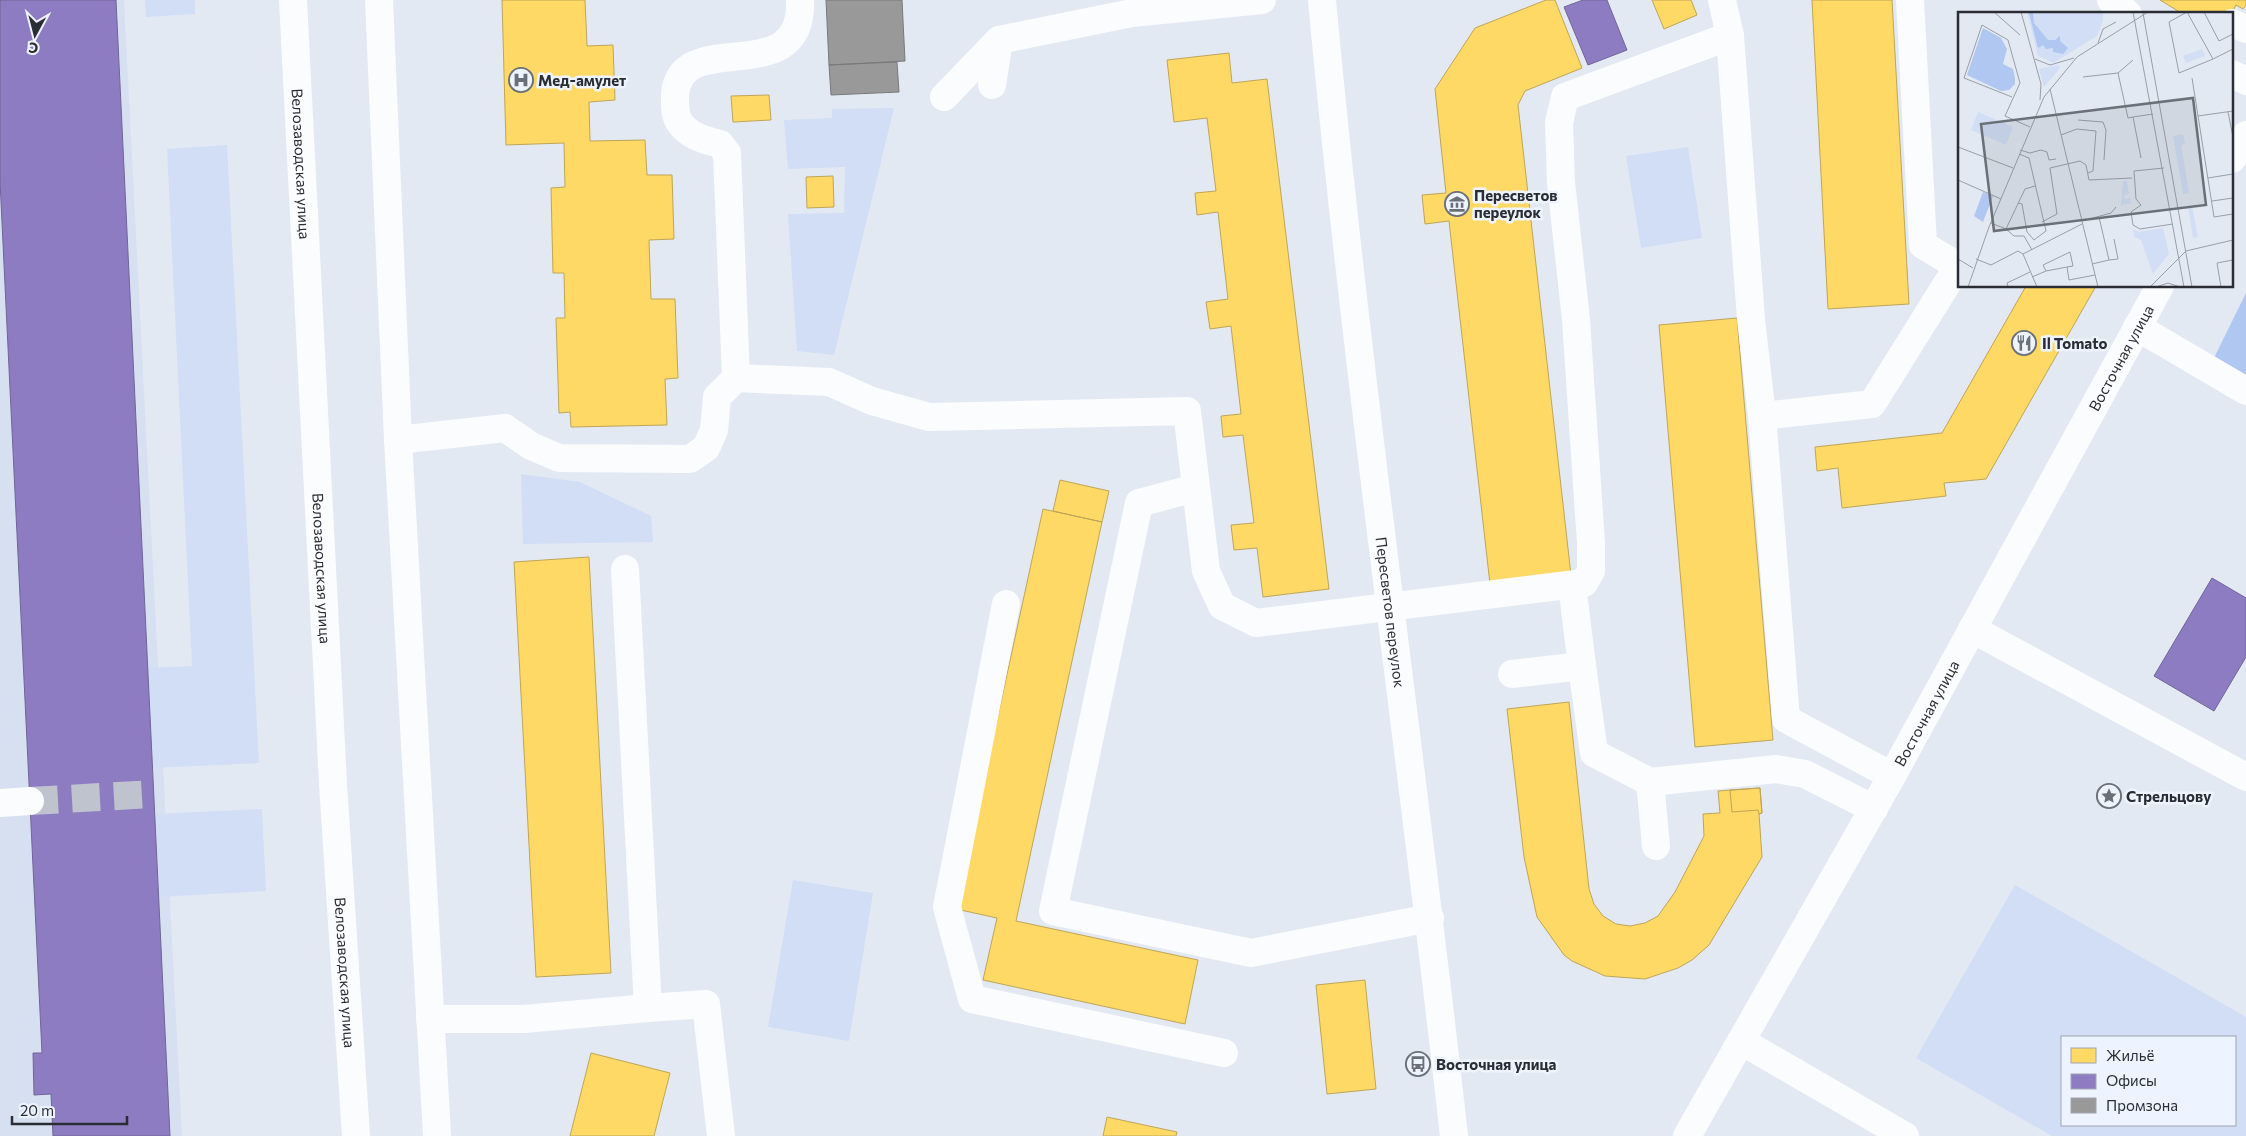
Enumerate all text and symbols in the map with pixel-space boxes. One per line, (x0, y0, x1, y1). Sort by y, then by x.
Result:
north arrow (10, 10, 60, 60)
inset map (1958, 12, 2234, 288)
text: С (28, 39, 39, 57)
hospital icon: Мед-амулет (508, 67, 534, 93)
place label: Мед-амулет (538, 71, 626, 89)
street label: Велозаводская улица (289, 88, 314, 240)
place label: Пересветов переулок (1474, 186, 1558, 221)
museum icon: Пересветов переулок (1444, 191, 1470, 217)
street label: Восточная улица (2085, 302, 2157, 414)
restaurant icon: Il Tomato (2011, 330, 2037, 356)
place label: Il Tomato (2042, 334, 2107, 352)
street label: Велозаводская улица (309, 492, 335, 644)
street label: Пересветов переулок (1373, 536, 1409, 689)
street label: Восточная улица (1890, 657, 1963, 769)
place icon: Стрельцову (2096, 783, 2122, 809)
place label: Стрельцову (2126, 787, 2212, 805)
street label: Велозаводская улица (331, 897, 359, 1049)
legend (2061, 1036, 2236, 1126)
text: Жильё (2106, 1046, 2154, 1064)
bus stop icon: Восточная улица (1405, 1051, 1431, 1077)
place label: Восточная улица (1436, 1055, 1557, 1073)
text: Офисы (2106, 1071, 2157, 1089)
scale bar (12, 1094, 128, 1126)
text: Промзона (2106, 1096, 2178, 1114)
text: 20 m (20, 1101, 54, 1119)

